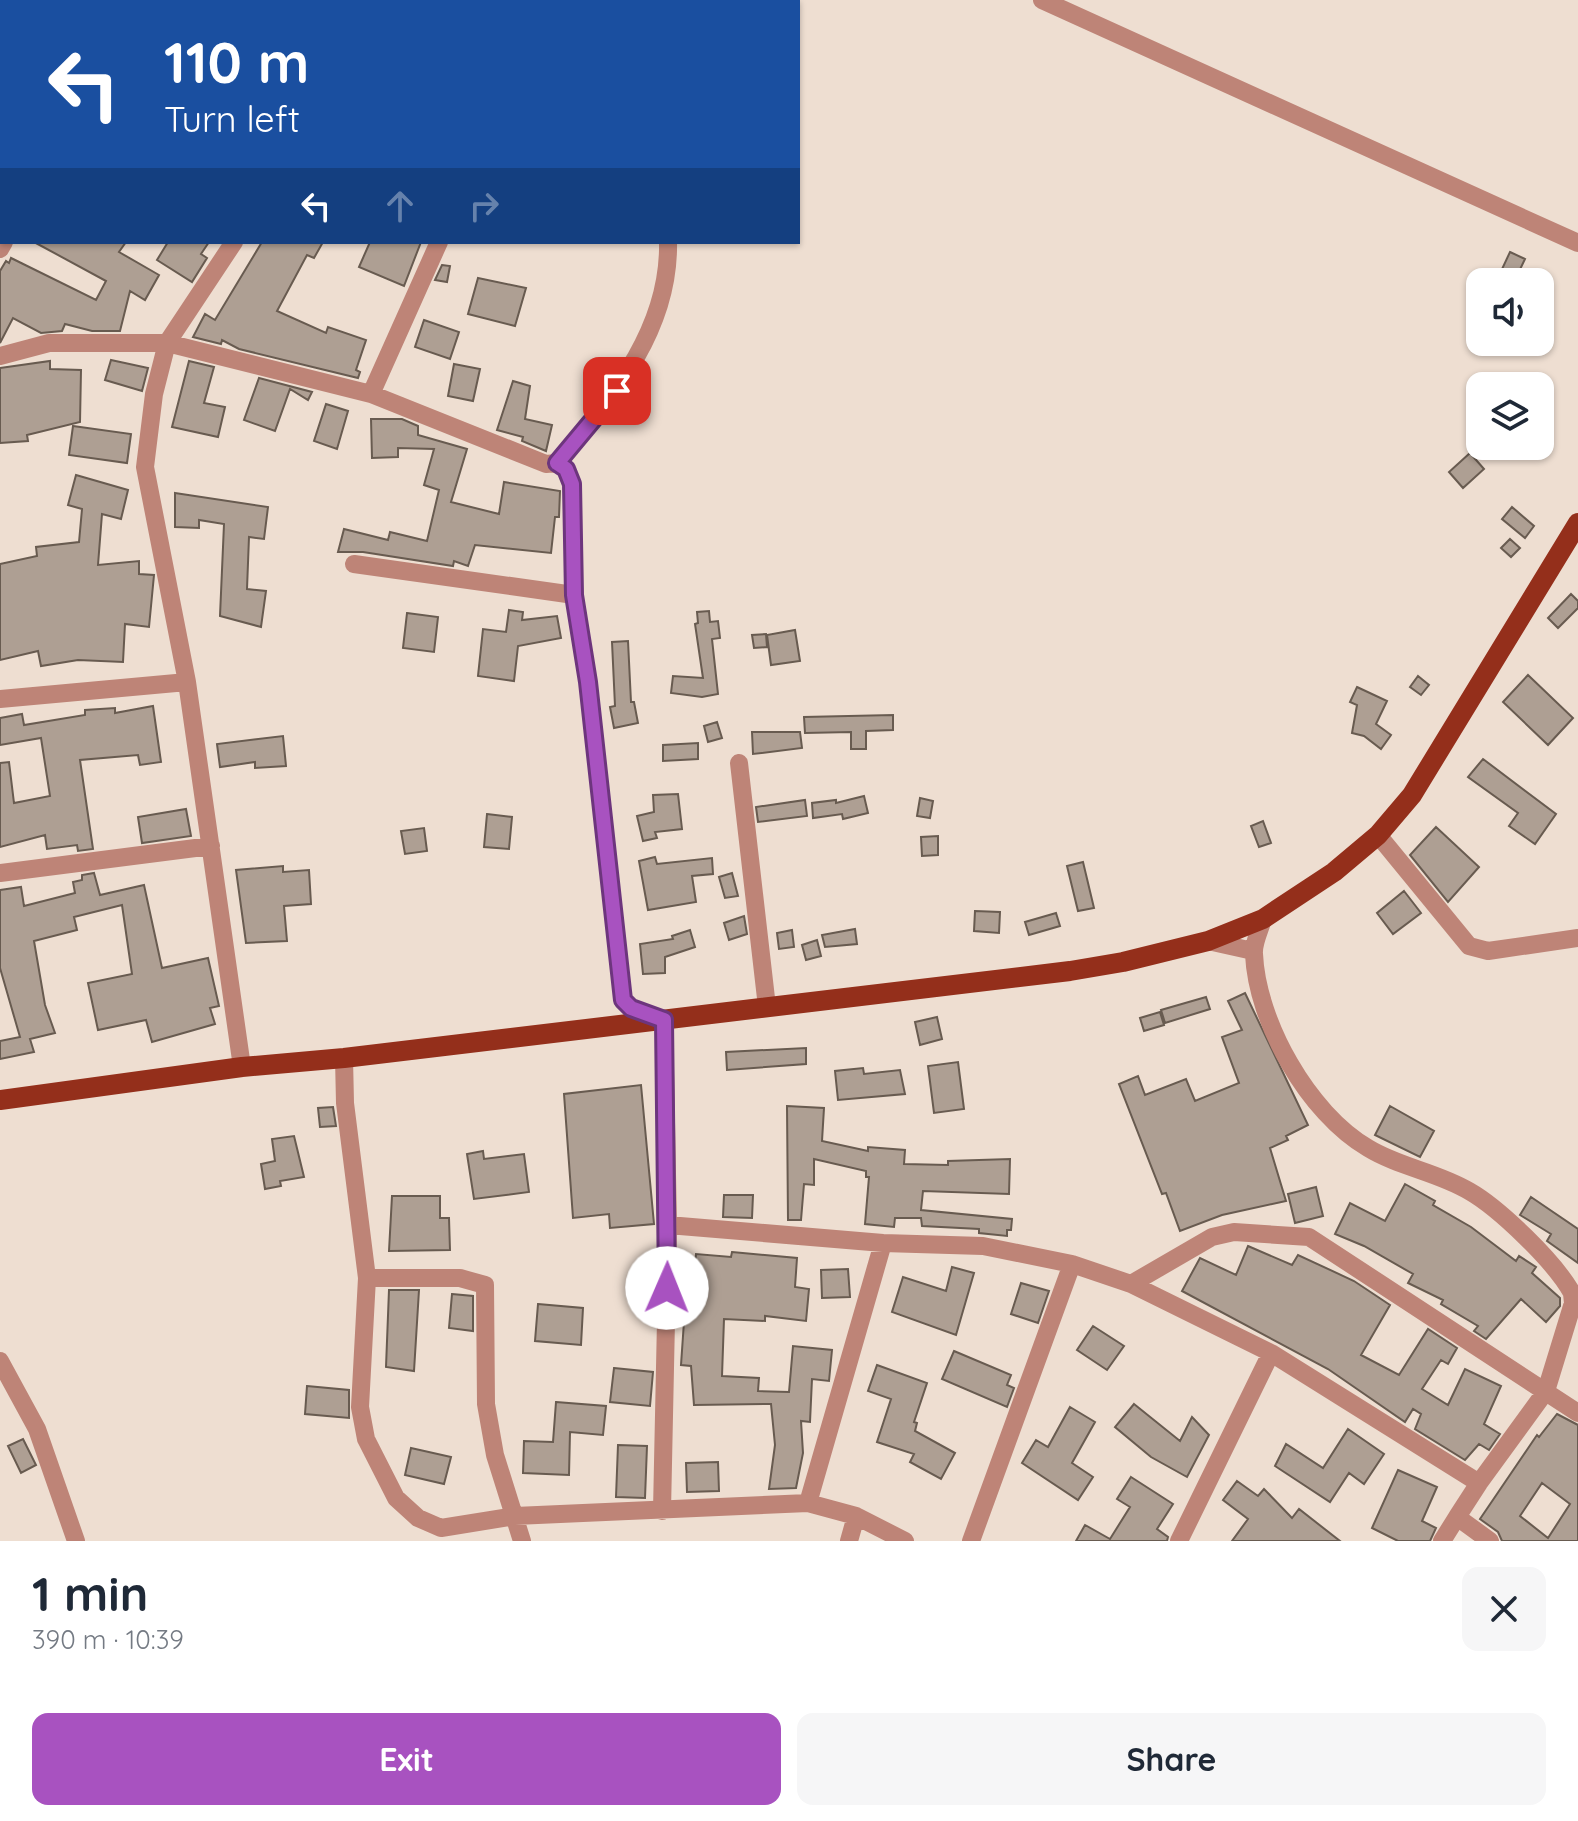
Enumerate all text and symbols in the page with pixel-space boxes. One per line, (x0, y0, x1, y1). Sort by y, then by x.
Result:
text: 110 m (164, 27, 309, 97)
icon: left (32, 32, 136, 136)
text: Turn left (164, 96, 300, 141)
icon: left (294, 184, 338, 228)
icon: ahead (378, 184, 422, 228)
icon: right (462, 184, 506, 228)
map controls (1466, 268, 1554, 460)
button: sound (1466, 268, 1554, 356)
pin (583, 357, 651, 425)
icon: arrive (595, 369, 639, 413)
button: layers (1466, 372, 1554, 460)
position arrow (625, 1246, 709, 1330)
text: 1 min (32, 1563, 148, 1623)
button: close (1462, 1567, 1546, 1651)
text: 390 m · 10:39 (32, 1623, 184, 1656)
button: Exit (32, 1713, 781, 1805)
button: Share (797, 1713, 1546, 1805)

